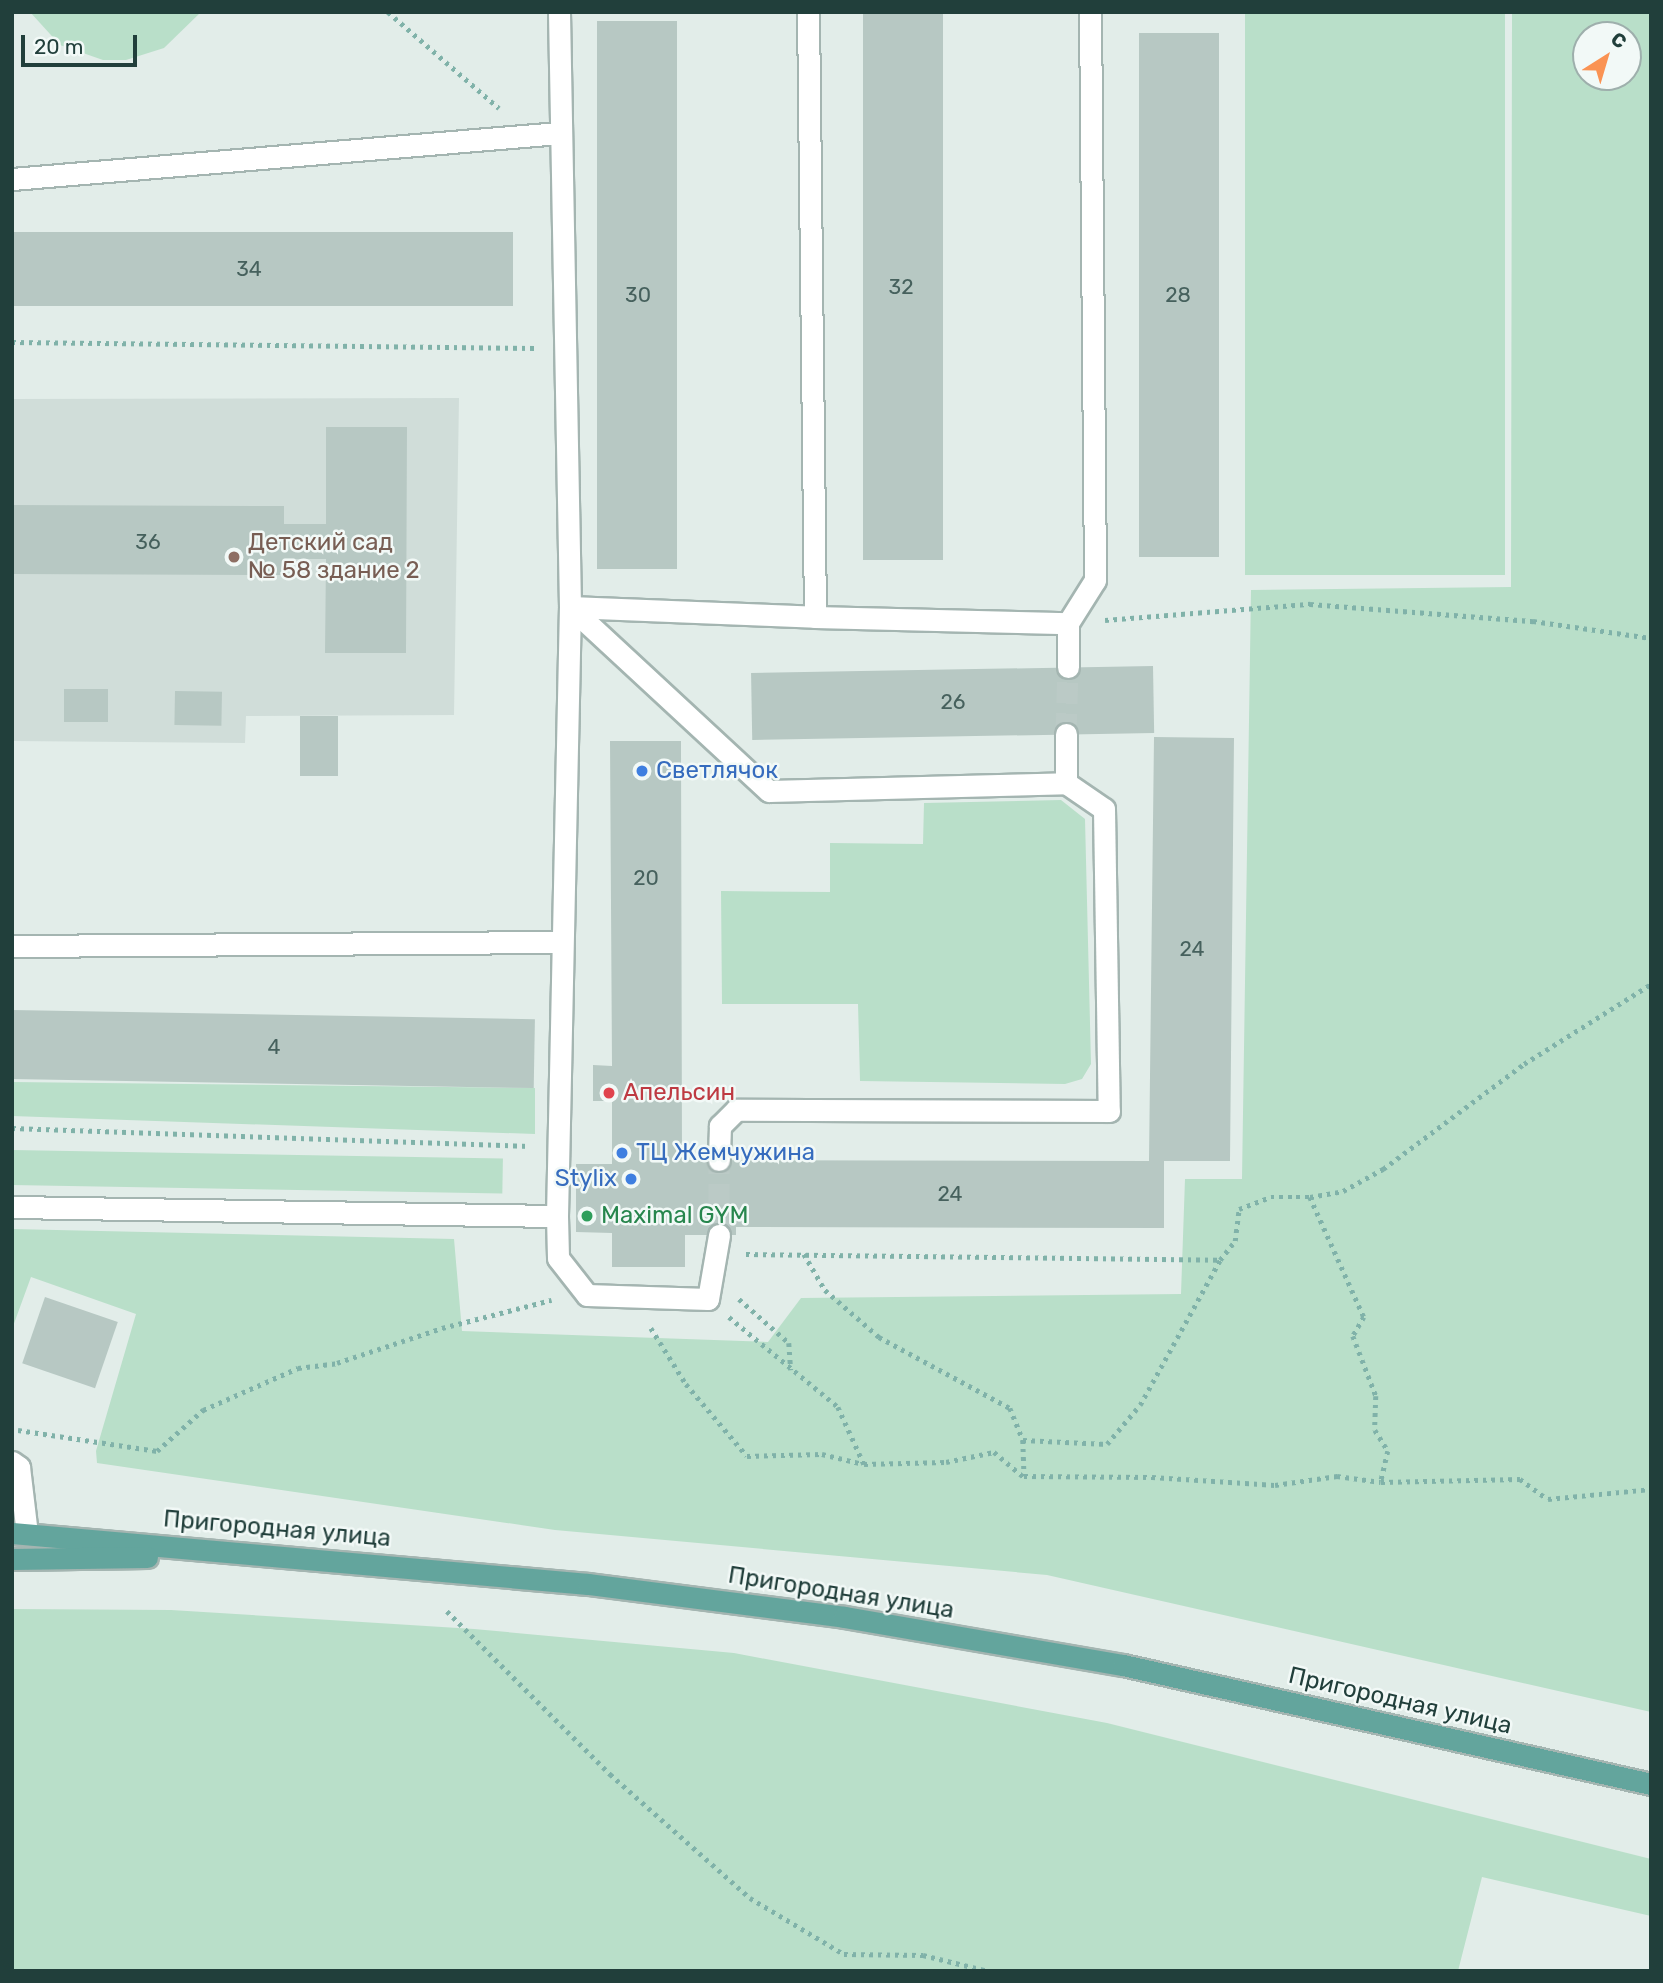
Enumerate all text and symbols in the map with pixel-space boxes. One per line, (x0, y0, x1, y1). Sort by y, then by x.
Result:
scale bar (24, 21, 140, 65)
north arrow (1572, 21, 1642, 91)
text: С (1606, 27, 1631, 54)
text: 20 m (34, 34, 83, 59)
house number: 34 (236, 256, 262, 282)
house number: 32 (889, 274, 913, 300)
house number: 30 (625, 282, 651, 308)
house number: 28 (1165, 282, 1191, 308)
house number: 36 (135, 529, 161, 555)
place label: Детский сад № 58 здание 2 (248, 529, 420, 585)
marker: Детский сад № 58 здание 2 (226, 549, 242, 565)
house number: 26 (941, 689, 965, 715)
place label: Светлячок (656, 757, 778, 785)
marker: Светлячок (634, 763, 650, 779)
house number: 20 (633, 865, 659, 891)
house number: 24 (1179, 936, 1205, 962)
house number: 4 (267, 1034, 281, 1060)
place label: Апельсин (623, 1079, 735, 1107)
marker: Апельсин (601, 1085, 617, 1101)
place label: ТЦ Жемчужина (636, 1139, 815, 1167)
marker: ТЦ Жемчужина (614, 1145, 630, 1161)
place label: Stylix (555, 1165, 617, 1193)
marker: Stylix (623, 1171, 639, 1187)
house number: 24 (937, 1181, 963, 1207)
place label: Maximal GYM (601, 1202, 749, 1230)
marker: Maximal GYM (579, 1208, 595, 1224)
street label: Пригородная улица (162, 1505, 392, 1553)
street label: Пригородная улица (726, 1561, 956, 1625)
street label: Пригородная улица (1286, 1661, 1514, 1741)

